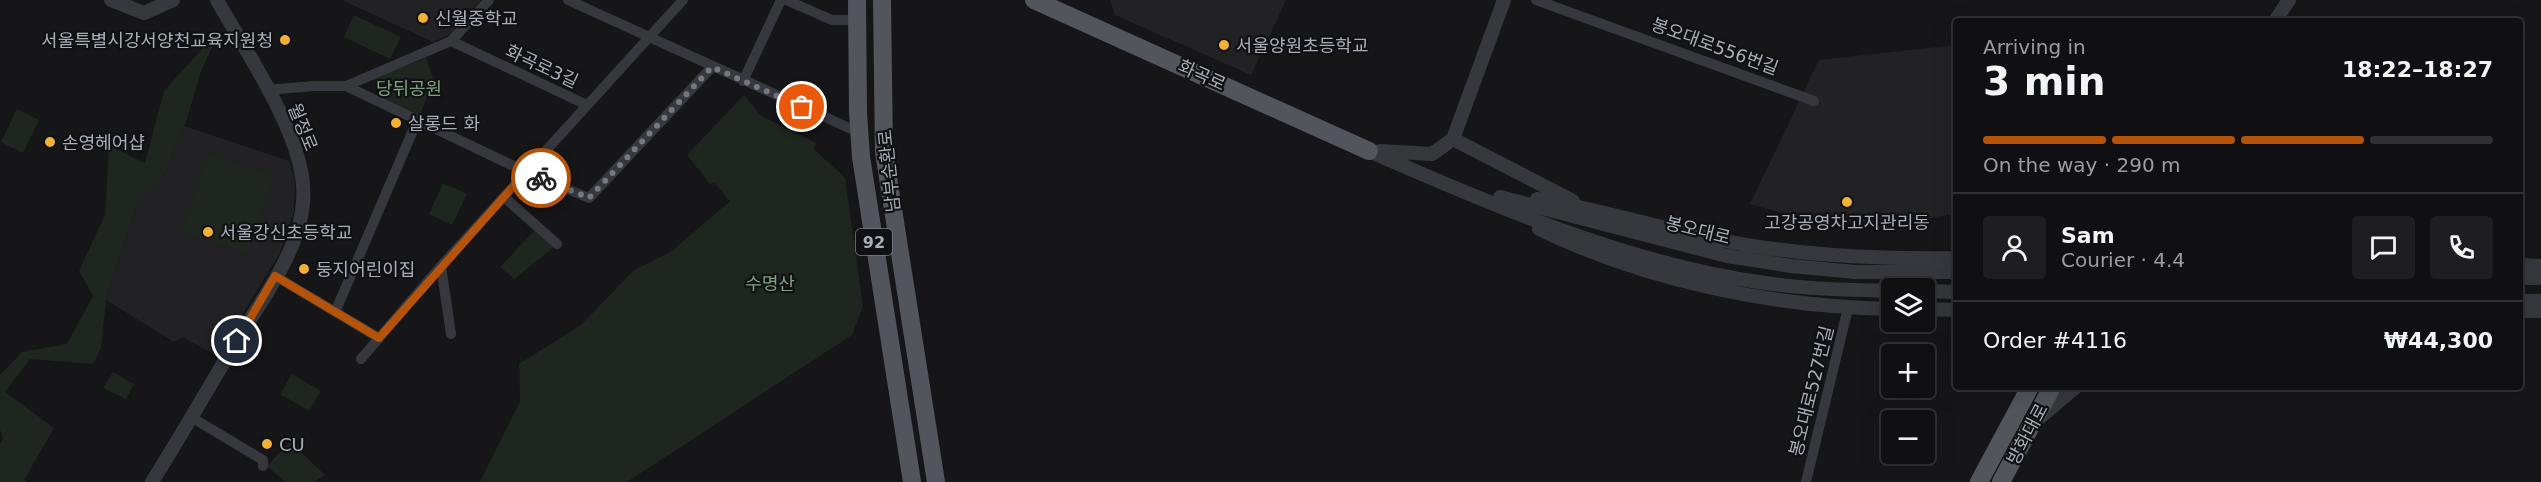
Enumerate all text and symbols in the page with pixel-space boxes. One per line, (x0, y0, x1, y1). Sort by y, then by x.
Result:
place label: 신월중학교 (435, 8, 518, 29)
marker: 신월중학교 (416, 11, 430, 25)
street label: 봉오대로556번길 (1649, 13, 1781, 79)
place label: 서울특별시강서양천교육지원청 (41, 30, 273, 51)
marker: 서울특별시강서양천교육지원청 (278, 33, 292, 47)
place label: 서울양원초등학교 (1236, 35, 1368, 56)
text: Arriving in (1983, 35, 2086, 59)
marker: 서울양원초등학교 (1217, 38, 1231, 52)
street label: 화곡로3길 (502, 40, 582, 92)
street label: 화곡로 (1175, 55, 1229, 95)
text: 18:22–18:27 (2342, 57, 2493, 82)
text: 3 min (1983, 59, 2105, 104)
park label: 당뒤공원 (376, 78, 442, 99)
pin (776, 81, 827, 132)
icon: bag (785, 90, 818, 123)
street label: 월정로 (284, 100, 322, 154)
place label: 살롱드 화 (408, 113, 480, 134)
marker: 살롱드 화 (389, 116, 403, 130)
street label: 남부순환로 (874, 129, 904, 213)
place label: 손영헤어샵 (62, 132, 145, 153)
marker: 손영헤어샵 (43, 135, 57, 149)
courier (511, 148, 571, 208)
text: On the way · 290 m (1983, 153, 2181, 177)
icon: bike (525, 162, 558, 195)
marker: 고강공영차고지관리동 (1840, 195, 1854, 209)
street label: 봉오대로 (1663, 212, 1733, 248)
place label: 고강공영차고지관리동 (1764, 212, 1930, 233)
button: person (1983, 216, 2046, 279)
button: chat (2352, 216, 2415, 279)
button: phone (2430, 216, 2493, 279)
place label: 서울강신초등학교 (220, 222, 352, 243)
text: Sam (2061, 223, 2115, 248)
marker: 서울강신초등학교 (201, 225, 215, 239)
road number: 92 (856, 229, 892, 255)
text: Courier · 4.4 (2061, 248, 2185, 272)
place label: 둥지어린이집 (316, 259, 415, 280)
marker: 둥지어린이집 (297, 262, 311, 276)
park label: 수명산 (745, 273, 795, 294)
map controls (1881, 278, 1935, 464)
button: layers (1881, 278, 1935, 332)
pin (211, 315, 262, 366)
icon: home (220, 324, 253, 357)
street label: 봉오대로527번길 (1785, 324, 1837, 458)
text: Order #4116 (1983, 328, 2127, 353)
text: ₩44,300 (2384, 328, 2493, 353)
button: + (1881, 344, 1935, 398)
street label: 방화대로 (2002, 400, 2052, 468)
button: − (1881, 410, 1935, 464)
place label: CU (279, 434, 305, 455)
marker: CU (260, 437, 274, 451)

